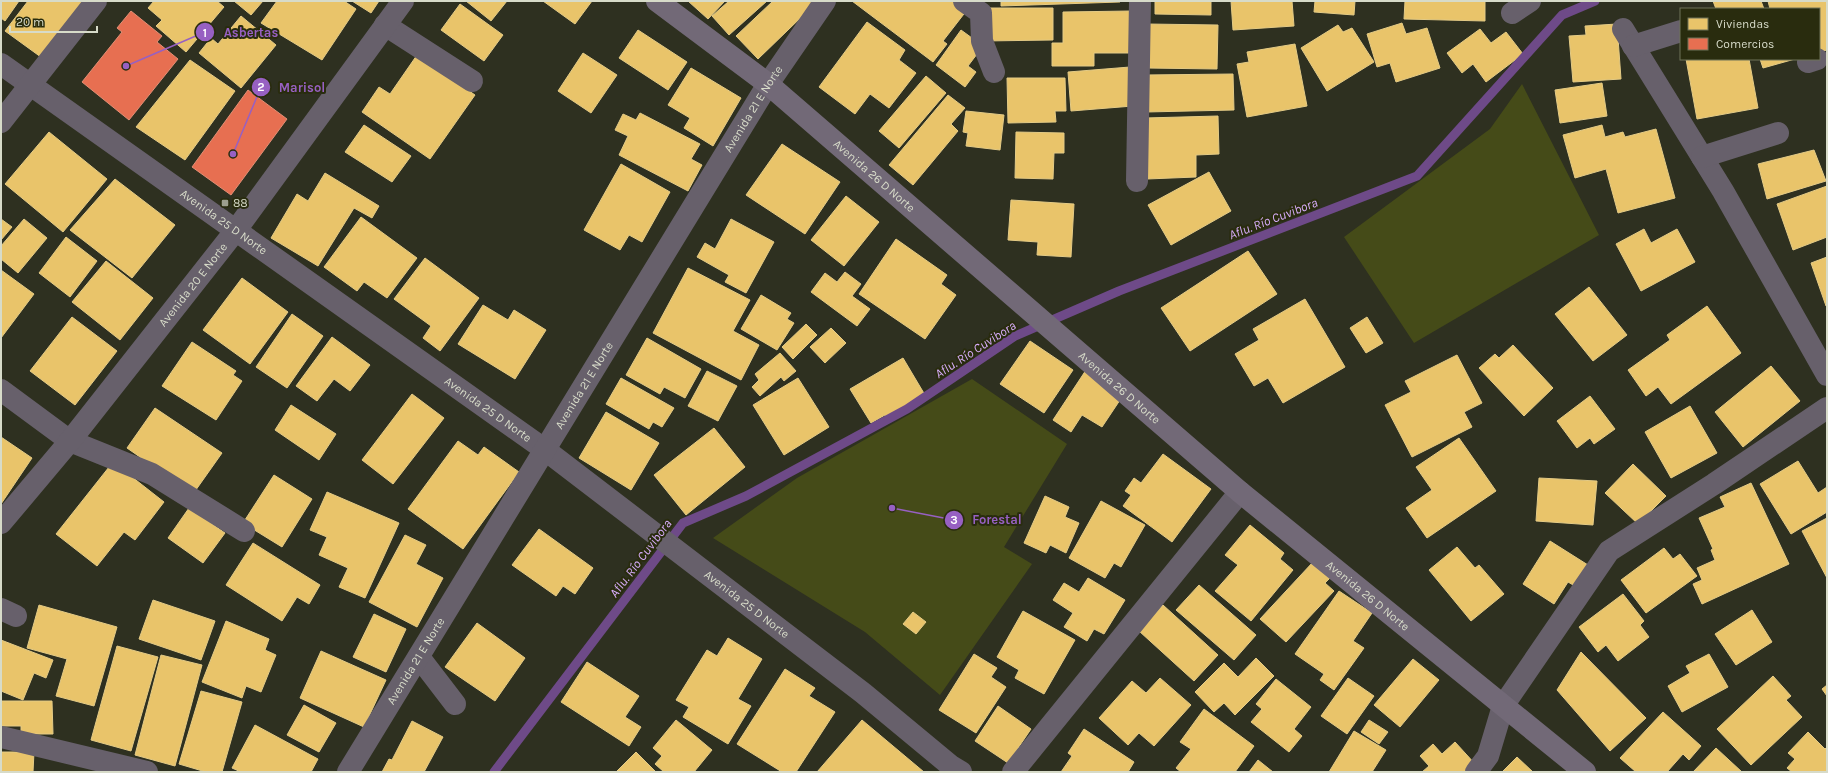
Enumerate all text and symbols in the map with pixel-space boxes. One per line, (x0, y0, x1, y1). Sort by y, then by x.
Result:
scale bar (10, 8, 97, 34)
legend (1680, 8, 1820, 60)
text: 20 m (16, 15, 44, 29)
text: Viviendas (1716, 17, 1769, 31)
callout: Asbertas (195, 20, 286, 45)
text: Asbertas (224, 25, 278, 40)
text: 1 (203, 26, 207, 40)
text: Comercios (1716, 37, 1774, 51)
street label: Avenida 21 E Norte (721, 63, 785, 155)
callout: Marisol (251, 75, 333, 100)
text: 2 (257, 80, 265, 94)
text: Marisol (279, 80, 325, 95)
street label: Avenida 26 D Norte (830, 137, 918, 215)
street label: Avenida 25 D Norte (177, 186, 270, 258)
water label: Aflu. Río Cuvibora (1227, 195, 1320, 242)
place label: 88 (233, 196, 248, 210)
marker: 88 (220, 198, 230, 208)
street label: Avenida 20 E Norte (156, 240, 230, 329)
water label: Aflu. Río Cuvibora (932, 317, 1019, 381)
street label: Avenida 21 E Norte (552, 339, 616, 431)
street label: Avenida 26 D Norte (1076, 349, 1163, 427)
street label: Avenida 25 D Norte (442, 374, 534, 445)
callout: Forestal (944, 507, 1030, 532)
text: Forestal (972, 512, 1022, 527)
text: 3 (950, 513, 958, 527)
water label: Aflu. Río Cuvibora (606, 516, 675, 600)
street label: Avenida 26 D Norte (1323, 558, 1412, 634)
street label: Avenida 25 D Norte (701, 567, 792, 641)
street label: Avenida 21 E Norte (384, 615, 448, 707)

